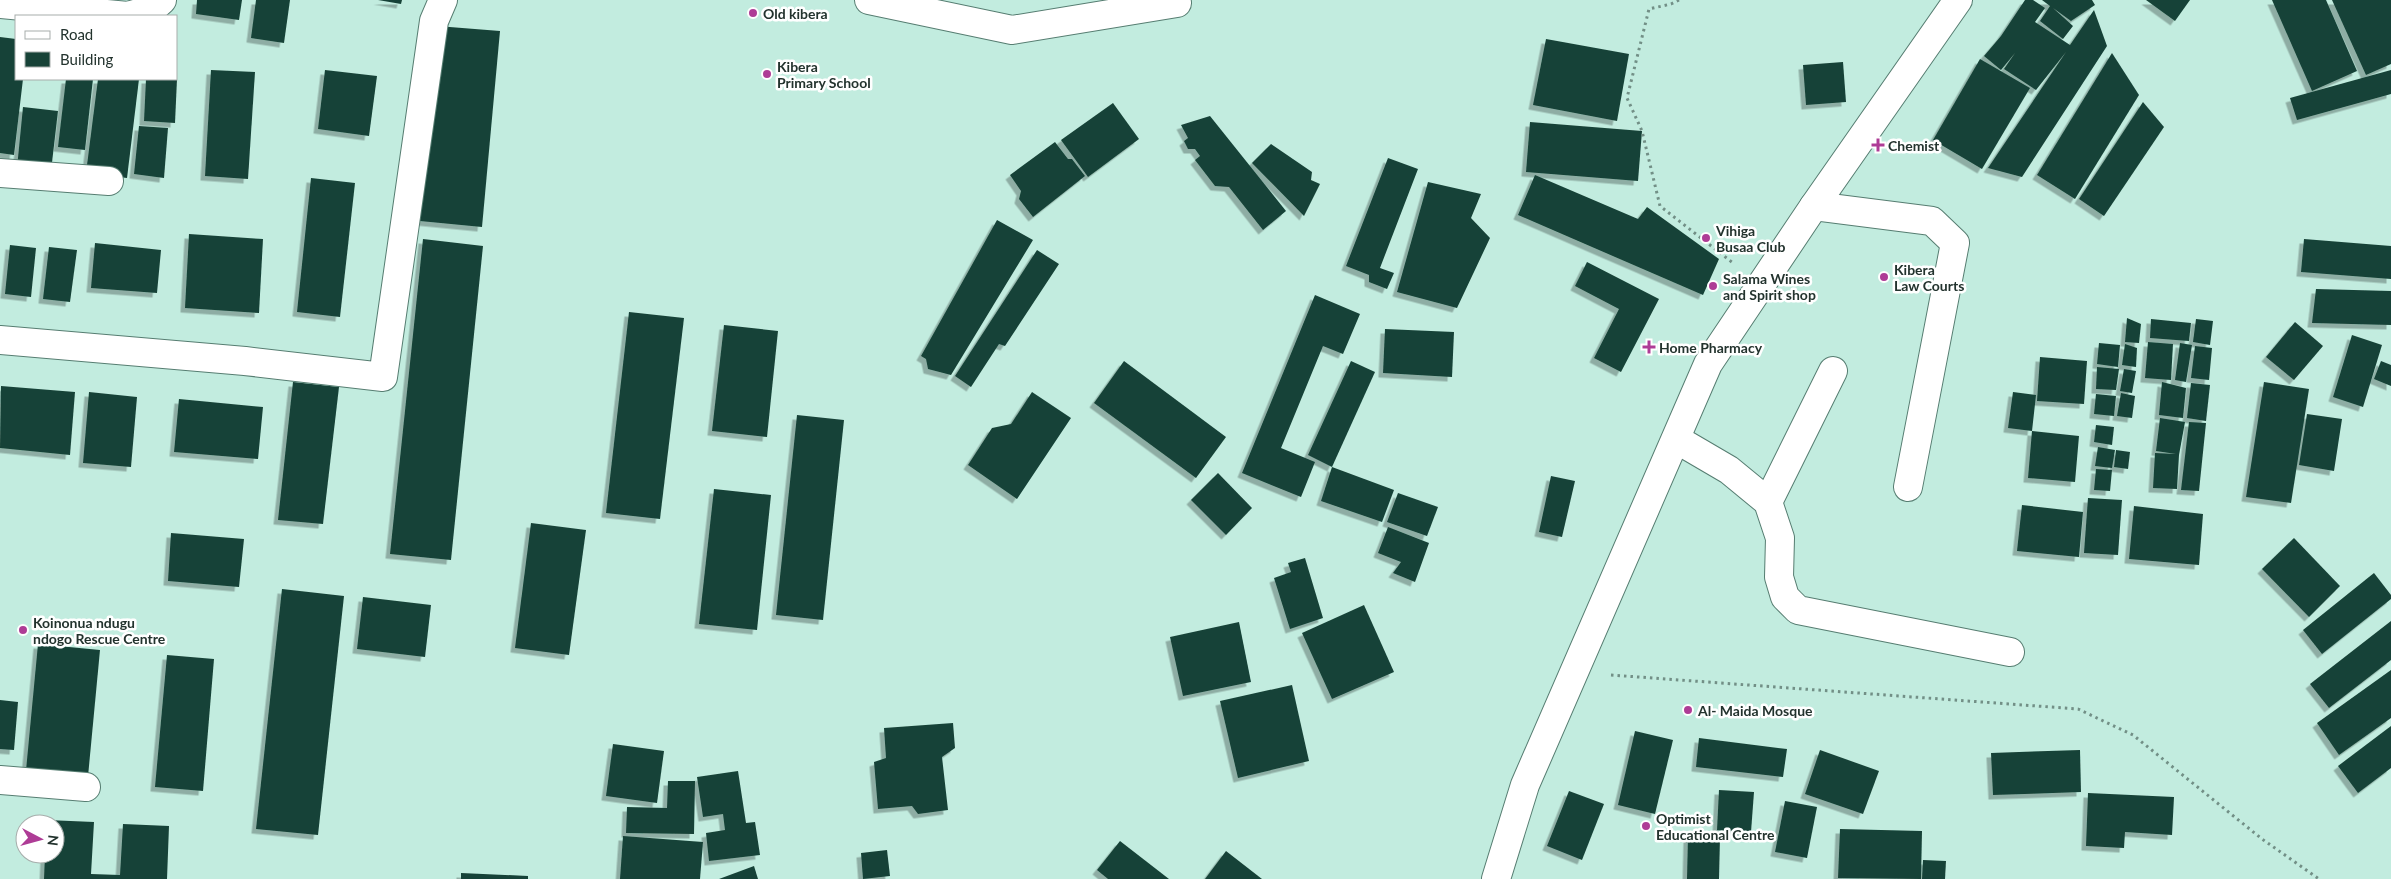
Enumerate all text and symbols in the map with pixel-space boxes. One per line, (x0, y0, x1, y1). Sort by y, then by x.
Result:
place label: Old kibera (763, 5, 828, 22)
marker: Old kibera (747, 7, 759, 19)
legend (15, 15, 178, 80)
text: Road (60, 25, 93, 43)
text: Building (60, 50, 113, 68)
place label: Kibera Primary School (777, 58, 871, 91)
marker: Kibera Primary School (761, 68, 773, 80)
place label: Chemist (1888, 137, 1940, 154)
marker: Chemist (1872, 139, 1884, 151)
place label: Vihiga Busaa Club (1715, 222, 1785, 255)
marker: Vihiga Busaa Club (1700, 232, 1712, 244)
place label: Kibera Law Courts (1894, 261, 1964, 294)
place label: Salama Wines and Spirit shop (1723, 270, 1816, 303)
marker: Kibera Law Courts (1878, 271, 1890, 283)
marker: Salama Wines and Spirit shop (1707, 280, 1719, 292)
place label: Home Pharmacy (1659, 339, 1763, 356)
marker: Home Pharmacy (1643, 341, 1655, 353)
place label: Koinonua ndugu ndogo Rescue Centre (33, 614, 166, 647)
marker: Koinonua ndugu ndogo Rescue Centre (17, 624, 29, 636)
place label: Al- Maida Mosque (1697, 702, 1813, 719)
marker: Al- Maida Mosque (1682, 704, 1694, 716)
place label: Optimist Educational Centre (1656, 810, 1775, 843)
north arrow (15, 814, 65, 864)
marker: Optimist Educational Centre (1640, 820, 1652, 832)
text: N (44, 834, 62, 847)

